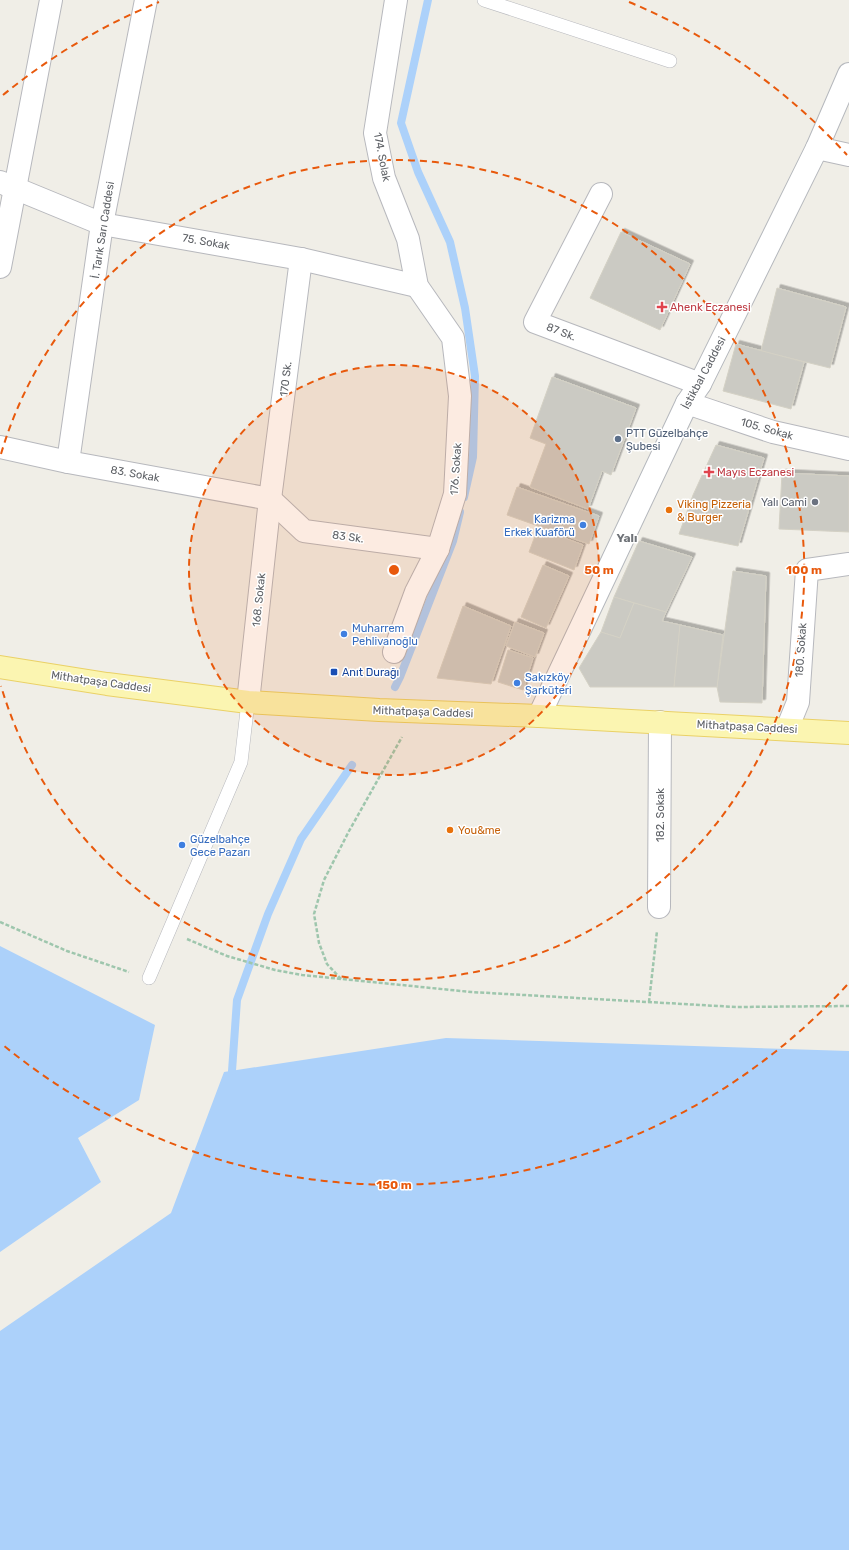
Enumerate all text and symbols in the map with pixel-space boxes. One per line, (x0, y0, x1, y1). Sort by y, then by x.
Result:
street label: 174. Solak (371, 131, 393, 183)
street label: İ. Tarık Sarı Caddesi (88, 180, 117, 279)
street label: 75. Sokak (181, 231, 231, 253)
place label: Ahenk Eczanesi (670, 301, 751, 314)
marker: Ahenk Eczanesi (657, 302, 667, 312)
street label: 87 Sk. (544, 320, 578, 344)
street label: İstikbal Caddesi (679, 334, 729, 411)
street label: 170 Sk. (277, 360, 295, 397)
street label: 105. Sokak (739, 415, 795, 443)
place label: PTT Güzelbahçe Şubesi (626, 427, 708, 453)
marker: PTT Güzelbahçe Şubesi (613, 434, 623, 444)
street label: 176. Sokak (448, 442, 464, 496)
street label: 83. Sokak (109, 463, 161, 485)
place label: Mayıs Eczanesi (717, 466, 794, 479)
marker: Mayıs Eczanesi (704, 467, 714, 477)
place label: Yalı Cami (761, 496, 807, 509)
marker: Yalı Cami (810, 497, 820, 507)
place label: Viking Pizzeria & Burger (677, 498, 751, 524)
marker: Viking Pizzeria & Burger (664, 505, 674, 515)
place label: Karizma Erkek Kuaförü (504, 513, 575, 539)
marker: Karizma Erkek Kuaförü (578, 520, 588, 530)
street label: 83 Sk. (331, 528, 365, 546)
district label: Yalı (617, 531, 637, 545)
centre of rings (387, 563, 401, 577)
text: 50 m (584, 563, 614, 577)
text: 100 m (786, 563, 822, 577)
street label: 168. Sokak (250, 572, 268, 628)
place label: Muharrem Pehlivanoğlu (352, 622, 418, 648)
street label: 180. Sokak (793, 622, 809, 678)
marker: Muharrem Pehlivanoğlu (339, 629, 349, 639)
place label: Anıt Durağı (342, 666, 399, 679)
marker: Anıt Durağı (329, 667, 339, 677)
street label: Mithatpaşa Caddesi (50, 669, 152, 695)
place label: Sakızköy Şarküteri (525, 671, 572, 697)
marker: Sakızköy Şarküteri (512, 678, 522, 688)
street label: Mithatpaşa Caddesi (372, 704, 474, 720)
street label: Mithatpaşa Caddesi (696, 718, 798, 736)
street label: 182. Sokak (654, 788, 667, 842)
place label: You&me (458, 824, 501, 837)
marker: You&me (445, 825, 455, 835)
place label: Güzelbahçe Gece Pazarı (190, 833, 250, 859)
marker: Güzelbahçe Gece Pazarı (177, 840, 187, 850)
text: 150 m (376, 1178, 412, 1192)

